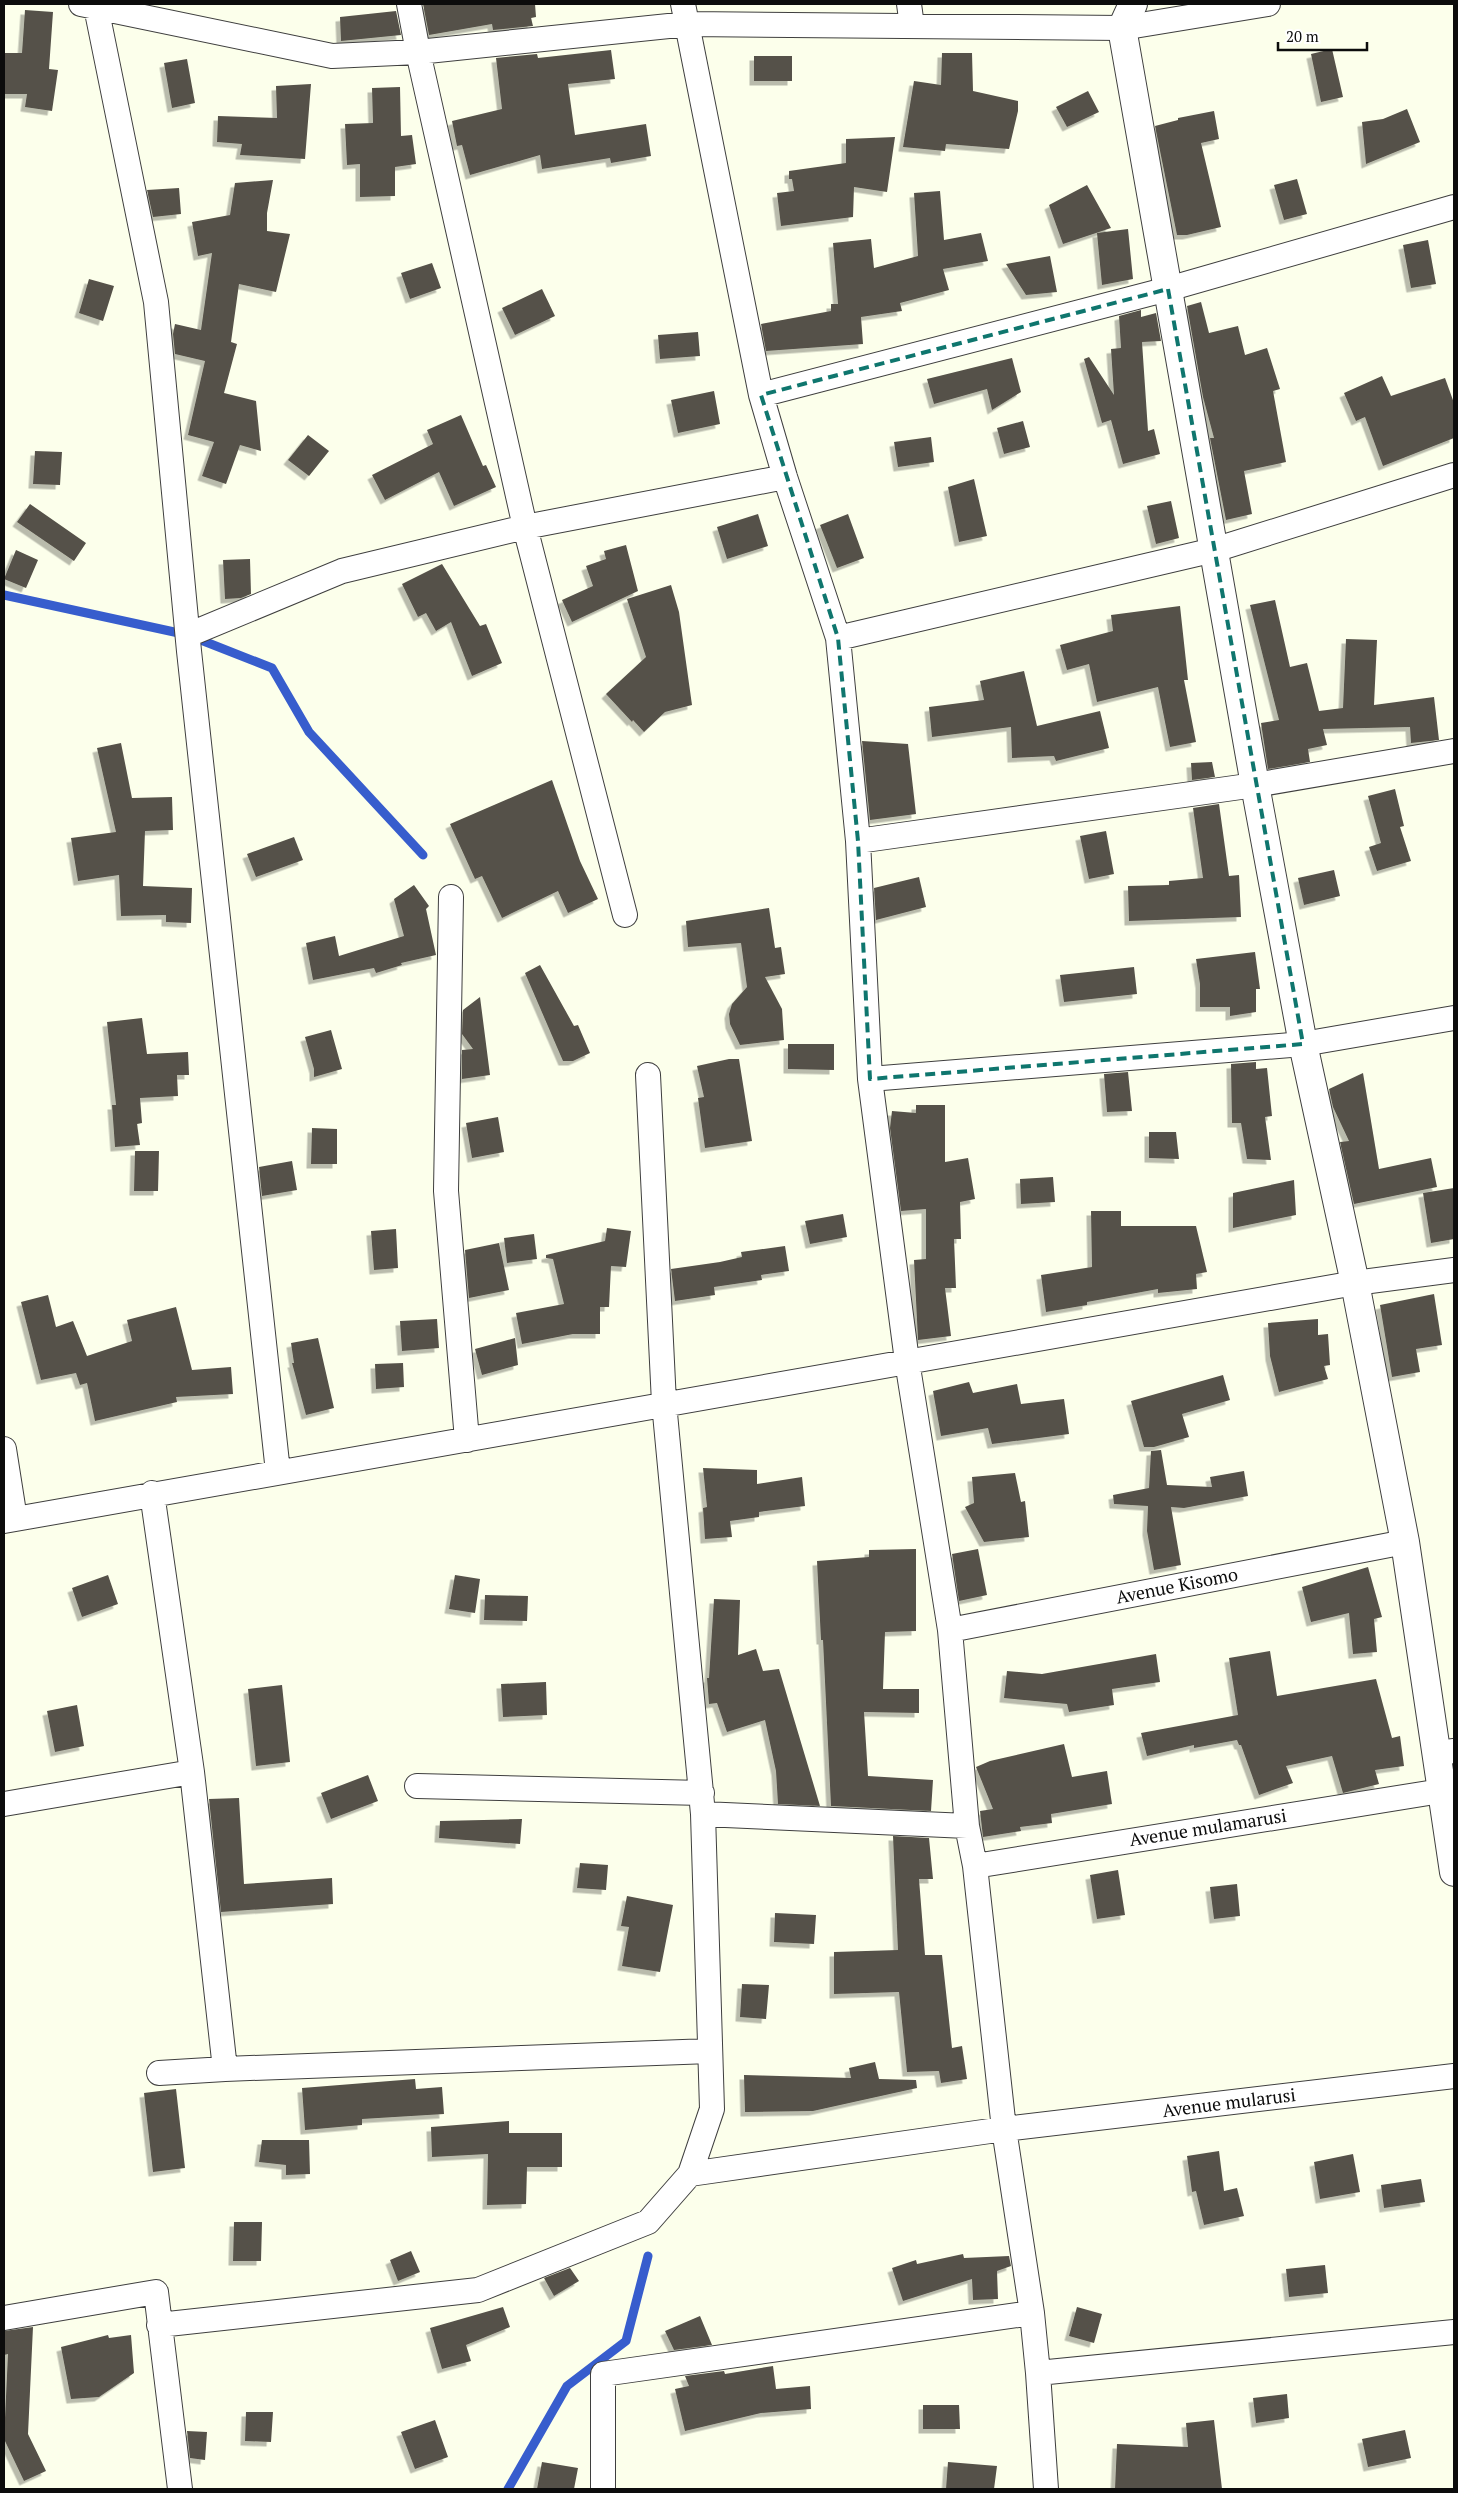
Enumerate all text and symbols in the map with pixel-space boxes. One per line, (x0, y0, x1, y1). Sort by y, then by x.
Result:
scale bar (1278, 20, 1367, 52)
text: 20 m (1286, 26, 1319, 46)
street label: Avenue Kisomo (1114, 1561, 1240, 1609)
street label: Avenue mulamarusi (1128, 1803, 1288, 1851)
street label: Avenue mularusi (1161, 2082, 1297, 2122)

